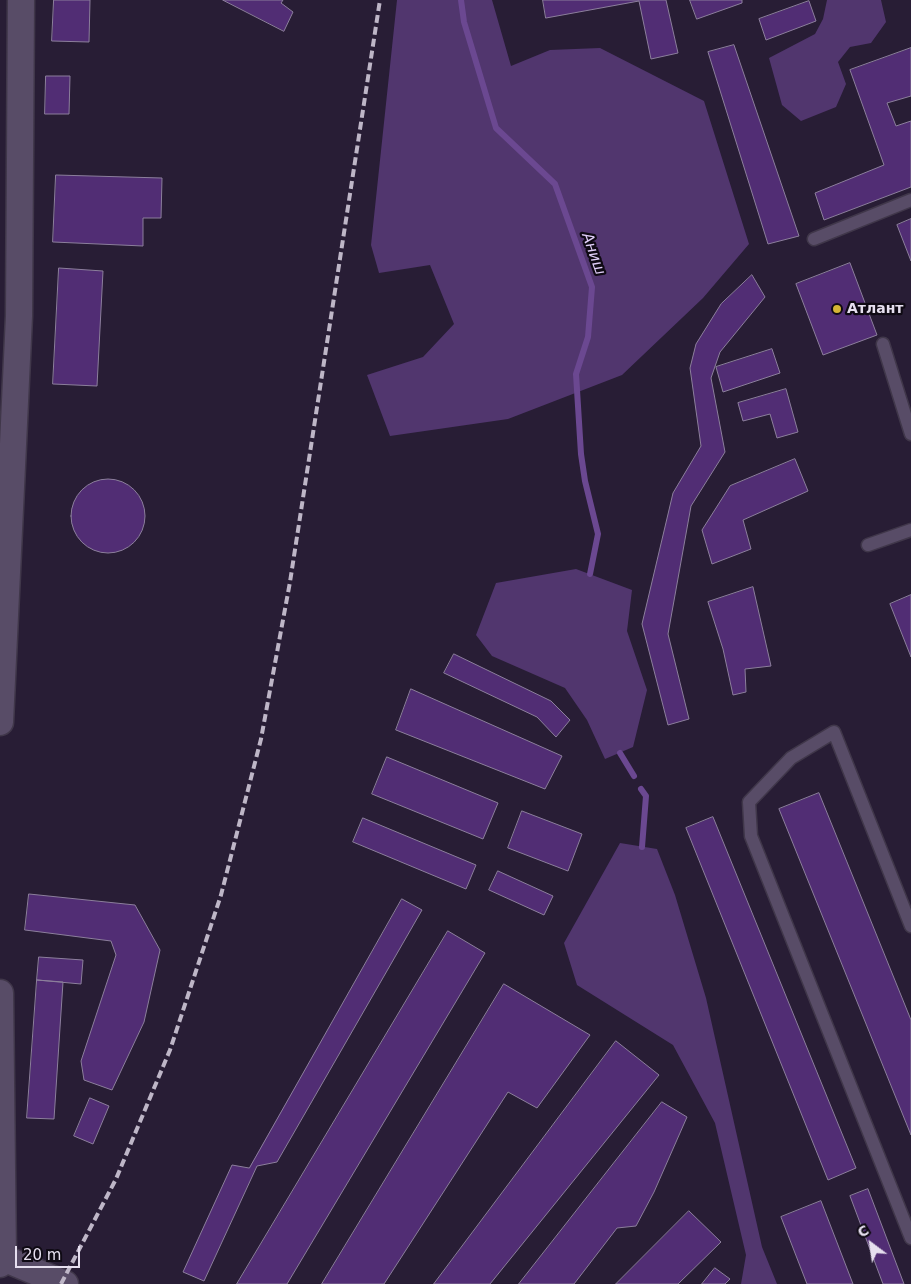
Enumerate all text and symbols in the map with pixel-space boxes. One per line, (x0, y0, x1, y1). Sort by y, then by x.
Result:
water label: Аниш (577, 230, 609, 278)
place label: Атлант (847, 301, 903, 317)
marker: Атлант (831, 303, 843, 315)
north arrow (846, 1219, 896, 1269)
text: С (855, 1222, 872, 1241)
scale bar (18, 1236, 82, 1268)
text: 20 m (23, 1246, 61, 1264)

